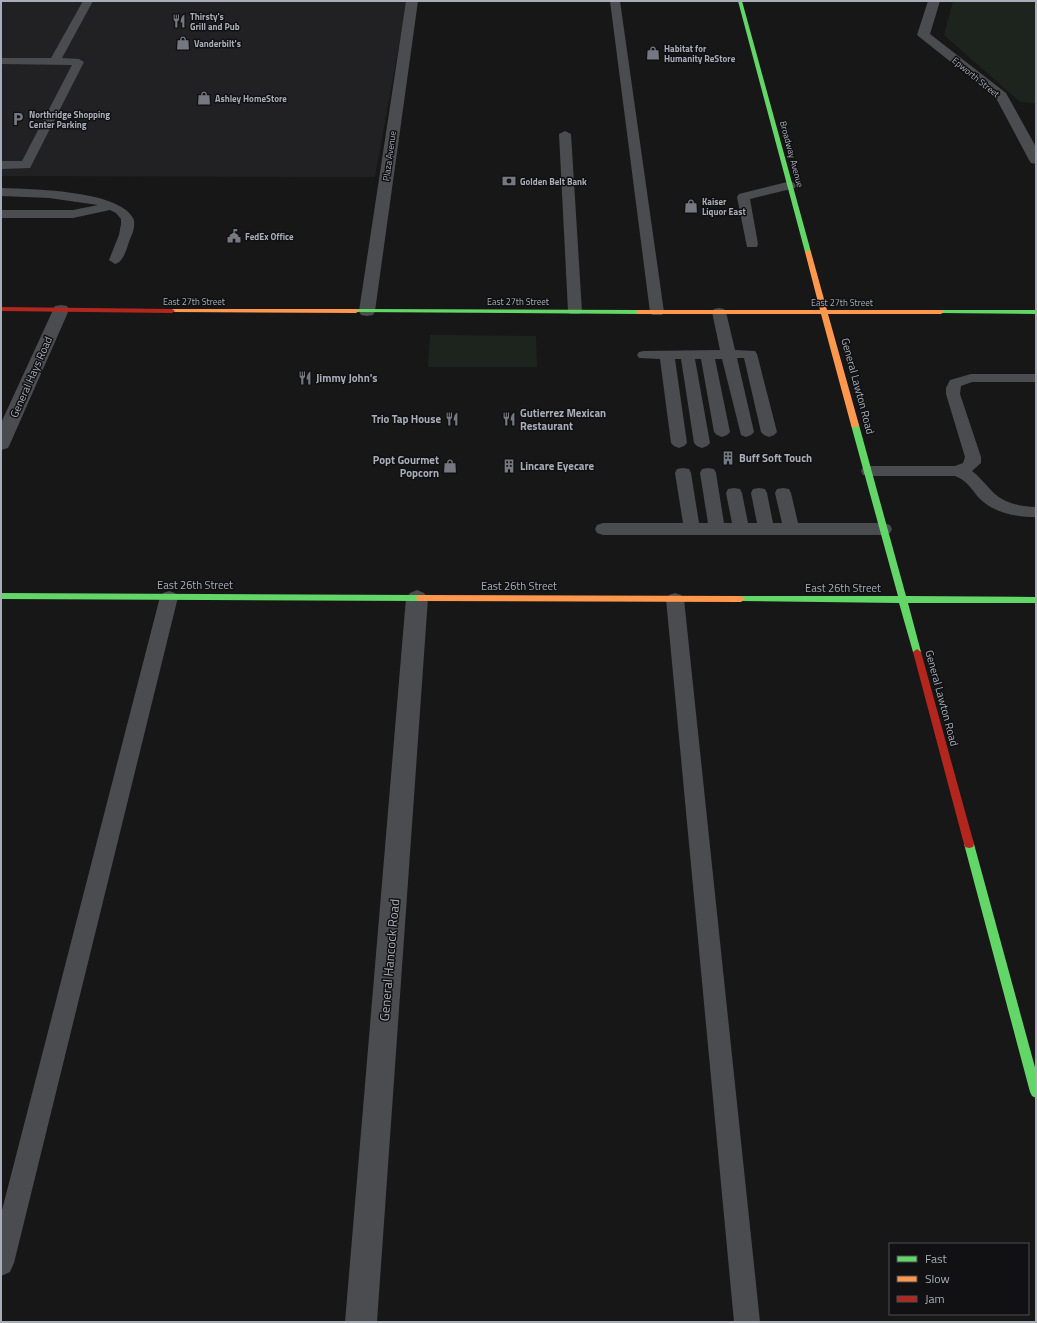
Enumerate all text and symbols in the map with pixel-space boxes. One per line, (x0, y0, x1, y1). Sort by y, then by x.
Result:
place label: Thirsty's Grill and Pub (190, 10, 240, 33)
restaurant icon: Thirsty's Grill and Pub (171, 13, 187, 29)
shop icon: Vanderbilt's (175, 35, 191, 51)
place label: Vanderbilt's (194, 37, 241, 50)
place label: Habitat for Humanity ReStore (664, 42, 736, 65)
shop icon: Habitat for Humanity ReStore (645, 45, 661, 61)
street label: Epworth Street (950, 54, 1003, 101)
shop icon: Ashley HomeStore (196, 90, 212, 106)
place label: Ashley HomeStore (215, 92, 287, 105)
place label: Northridge Shopping Center Parking (29, 108, 110, 131)
parking icon: Northridge Shopping Center Parking (10, 111, 26, 127)
street label: Broadway Avenue (777, 119, 807, 189)
street label: Plaza Avenue (379, 130, 399, 182)
bank icon: Golden Belt Bank (501, 173, 517, 189)
place label: Golden Belt Bank (520, 175, 587, 188)
place label: Kaiser Liquor East (702, 195, 746, 218)
shop icon: Kaiser Liquor East (683, 198, 699, 214)
public building icon: FedEx Office (226, 228, 242, 244)
place label: FedEx Office (245, 230, 294, 243)
street label: East 27th Street (163, 295, 226, 308)
street label: East 27th Street (487, 295, 550, 308)
street label: East 27th Street (811, 296, 874, 309)
street label: General Hays Road (6, 334, 56, 420)
street label: General Lawton Road (837, 336, 879, 436)
restaurant icon: Jimmy John's (297, 370, 313, 386)
place label: Jimmy John's (316, 370, 377, 386)
place label: Gutierrez Mexican Restaurant (520, 405, 606, 434)
place label: Trio Tap House (371, 411, 441, 427)
restaurant icon: Trio Tap House (444, 411, 460, 427)
restaurant icon: Gutierrez Mexican Restaurant (501, 411, 517, 427)
building icon: Buff Soft Touch (720, 450, 736, 466)
place label: Buff Soft Touch (739, 450, 812, 466)
place label: Popt Gourmet Popcorn (373, 452, 439, 481)
shop icon: Popt Gourmet Popcorn (442, 458, 458, 474)
building icon: Lincare Eyecare (501, 458, 517, 474)
place label: Lincare Eyecare (520, 458, 594, 474)
street label: East 26th Street (157, 577, 233, 593)
street label: East 26th Street (481, 578, 557, 594)
street label: East 26th Street (805, 580, 881, 596)
street label: General Lawton Road (921, 648, 963, 748)
street label: General Hancock Road (374, 898, 404, 1022)
legend (889, 1243, 1029, 1315)
text: Fast (925, 1249, 948, 1268)
text: Slow (925, 1269, 950, 1288)
text: Jam (925, 1289, 945, 1308)

